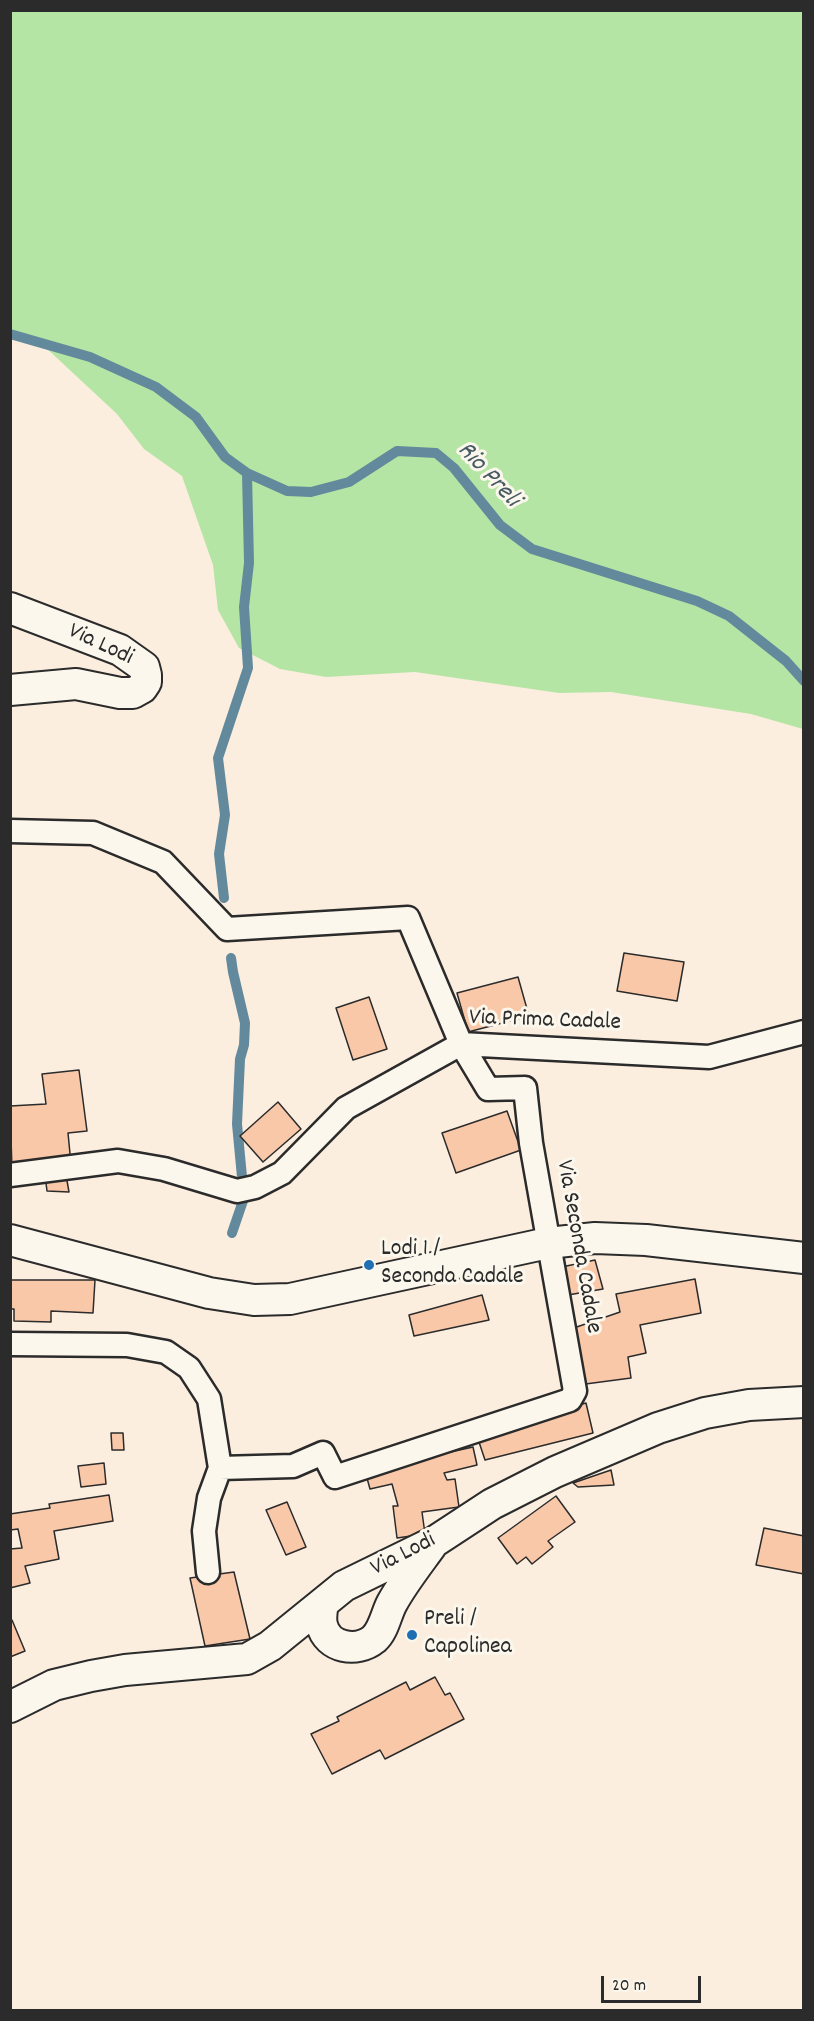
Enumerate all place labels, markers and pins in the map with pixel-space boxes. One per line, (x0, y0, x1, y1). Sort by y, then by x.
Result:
place label: Lodi 1 / Seconda Cadale (381, 1237, 523, 1293)
marker: Lodi 1 / Seconda Cadale (362, 1258, 376, 1272)
place label: Preli / Capolinea (424, 1607, 512, 1663)
marker: Preli / Capolinea (405, 1628, 419, 1642)

